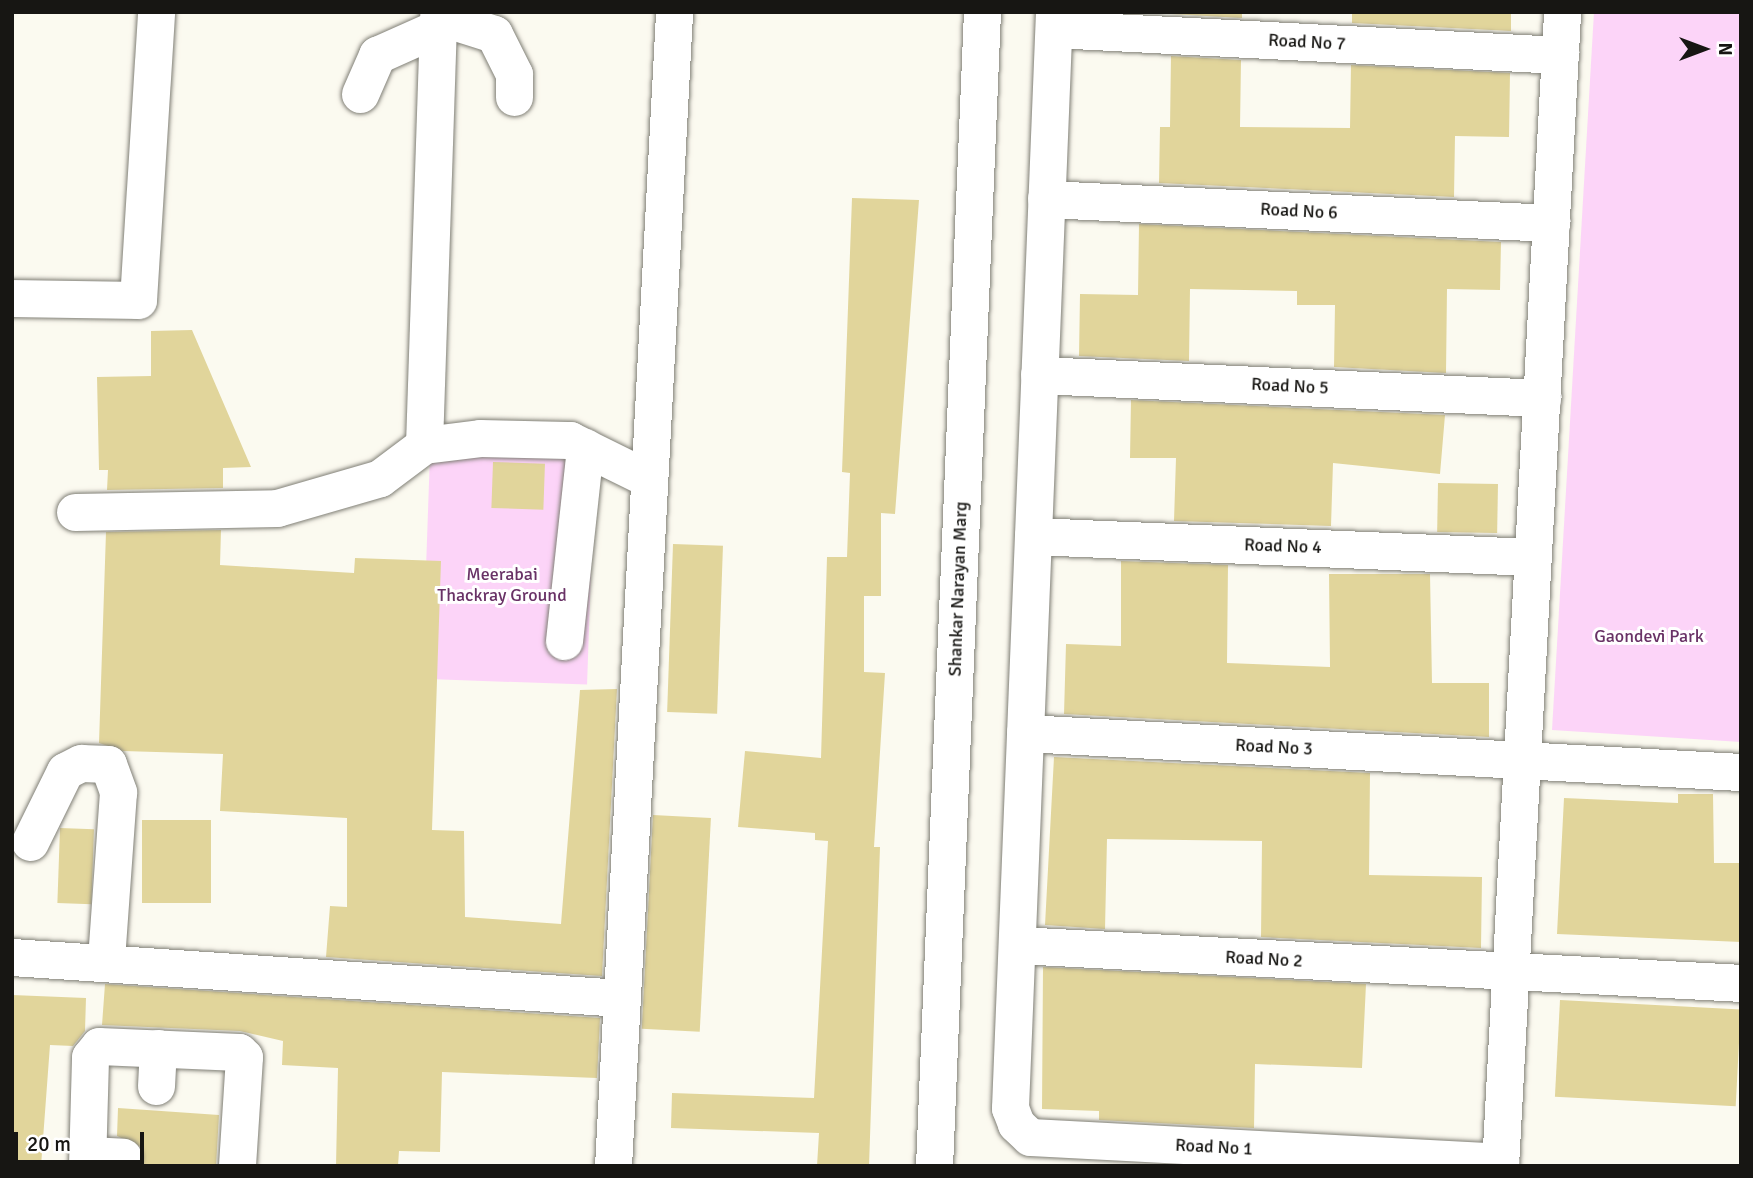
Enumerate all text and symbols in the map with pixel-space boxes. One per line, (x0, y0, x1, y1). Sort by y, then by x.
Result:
north arrow (1669, 14, 1739, 84)
street label: Road No 7 (1268, 29, 1346, 55)
text: N (1713, 42, 1737, 56)
street label: Road No 6 (1260, 198, 1338, 224)
street label: Road No 5 (1251, 373, 1329, 399)
street label: Shankar Narayan Marg (944, 501, 972, 677)
street label: Road No 4 (1244, 534, 1322, 558)
park label: Meerabai Thackray Ground (437, 564, 567, 606)
park label: Gaondevi Park (1594, 625, 1704, 647)
street label: Road No 3 (1235, 734, 1313, 760)
street label: Road No 2 (1225, 946, 1303, 972)
scale bar (18, 1118, 147, 1162)
text: 20 m (27, 1131, 71, 1157)
street label: Road No 1 (1175, 1134, 1253, 1160)

